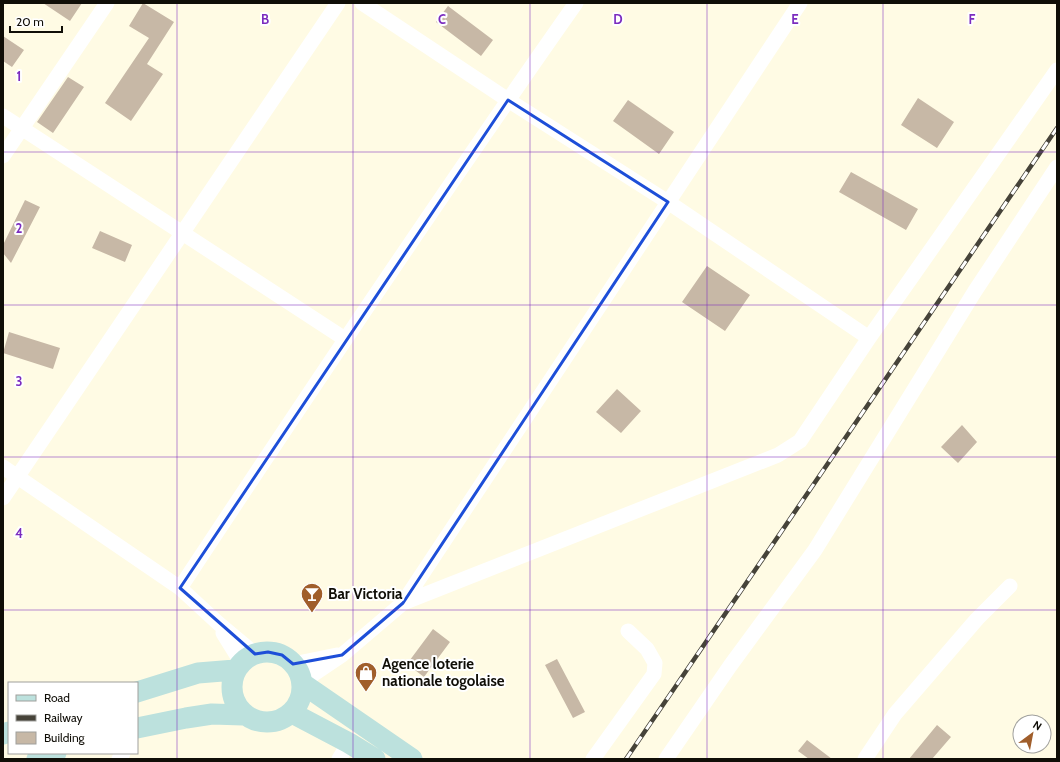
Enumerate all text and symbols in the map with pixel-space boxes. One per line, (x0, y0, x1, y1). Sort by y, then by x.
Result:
scale bar (10, 8, 62, 34)
text: B (261, 11, 269, 27)
text: C (438, 11, 446, 27)
text: D (613, 11, 623, 27)
text: E (791, 11, 799, 27)
text: F (969, 11, 976, 27)
text: 20 m (16, 14, 44, 29)
text: 1 (17, 68, 21, 84)
text: 2 (16, 220, 23, 236)
text: 3 (15, 373, 23, 389)
text: 4 (15, 525, 23, 541)
bar icon: Bar Victoria (299, 581, 325, 614)
place label: Bar Victoria (328, 585, 403, 603)
place label: Agence loterie nationale togolaise (382, 655, 505, 690)
shop icon: Agence loterie nationale togolaise (353, 660, 379, 693)
legend (8, 682, 138, 754)
text: Road (44, 690, 70, 705)
text: Railway (44, 710, 82, 725)
north arrow (1012, 714, 1052, 754)
text: N (1030, 718, 1044, 734)
text: Building (44, 730, 86, 745)

